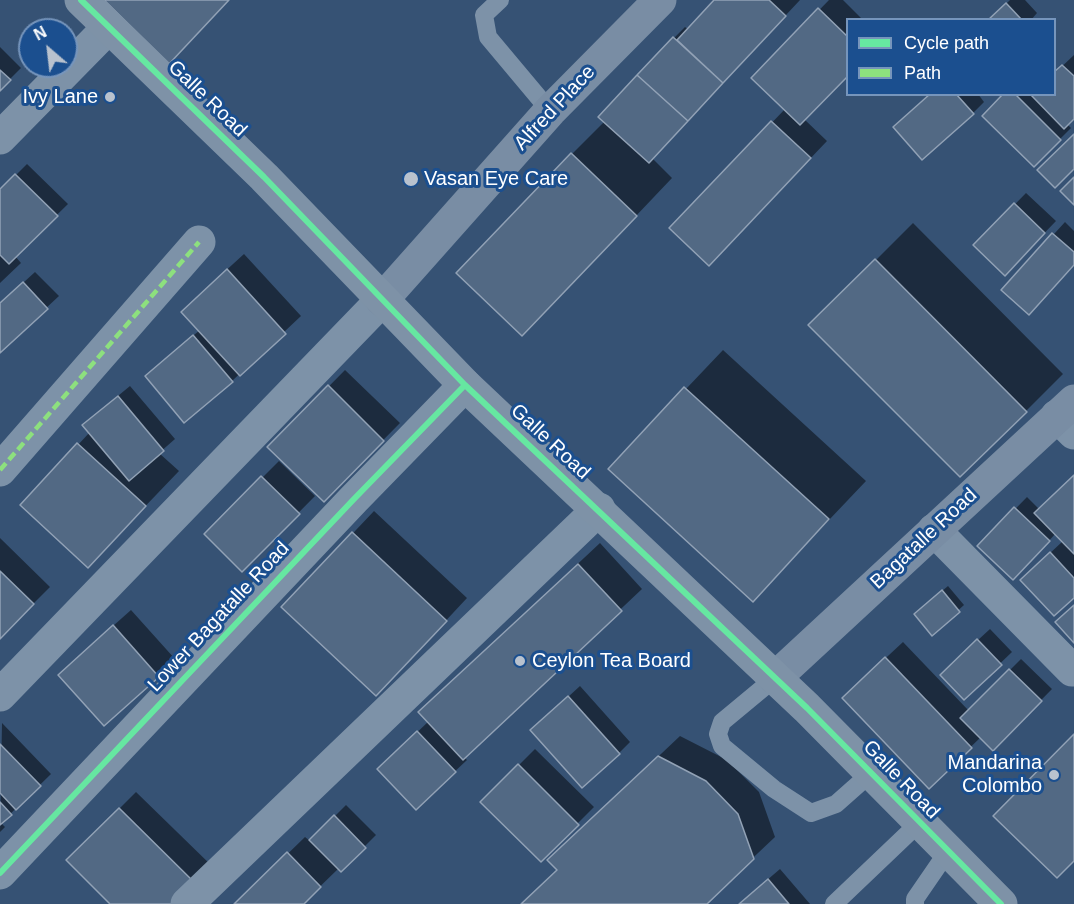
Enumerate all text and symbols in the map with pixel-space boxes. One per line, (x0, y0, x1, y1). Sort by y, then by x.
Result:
north arrow (18, 18, 78, 78)
legend (846, 18, 1056, 96)
text: N (31, 23, 49, 44)
text: Cycle path (904, 33, 989, 53)
street label: Galle Road (163, 56, 251, 142)
street label: Alfred Place (509, 60, 601, 156)
text: Path (904, 63, 941, 83)
place label: Ivy Lane (22, 85, 98, 109)
marker: Ivy Lane (103, 90, 117, 104)
place label: Vasan Eye Care (424, 167, 568, 191)
marker: Vasan Eye Care (402, 170, 420, 188)
street label: Galle Road (505, 399, 595, 485)
street label: Bagatalle Road (866, 484, 982, 594)
street label: Lower Bagatalle Road (143, 537, 295, 697)
place label: Ceylon Tea Board (532, 649, 691, 673)
marker: Ceylon Tea Board (513, 654, 527, 668)
street label: Galle Road (858, 736, 944, 824)
place label: Mandarina Colombo (947, 751, 1042, 798)
marker: Mandarina Colombo (1047, 768, 1061, 782)

